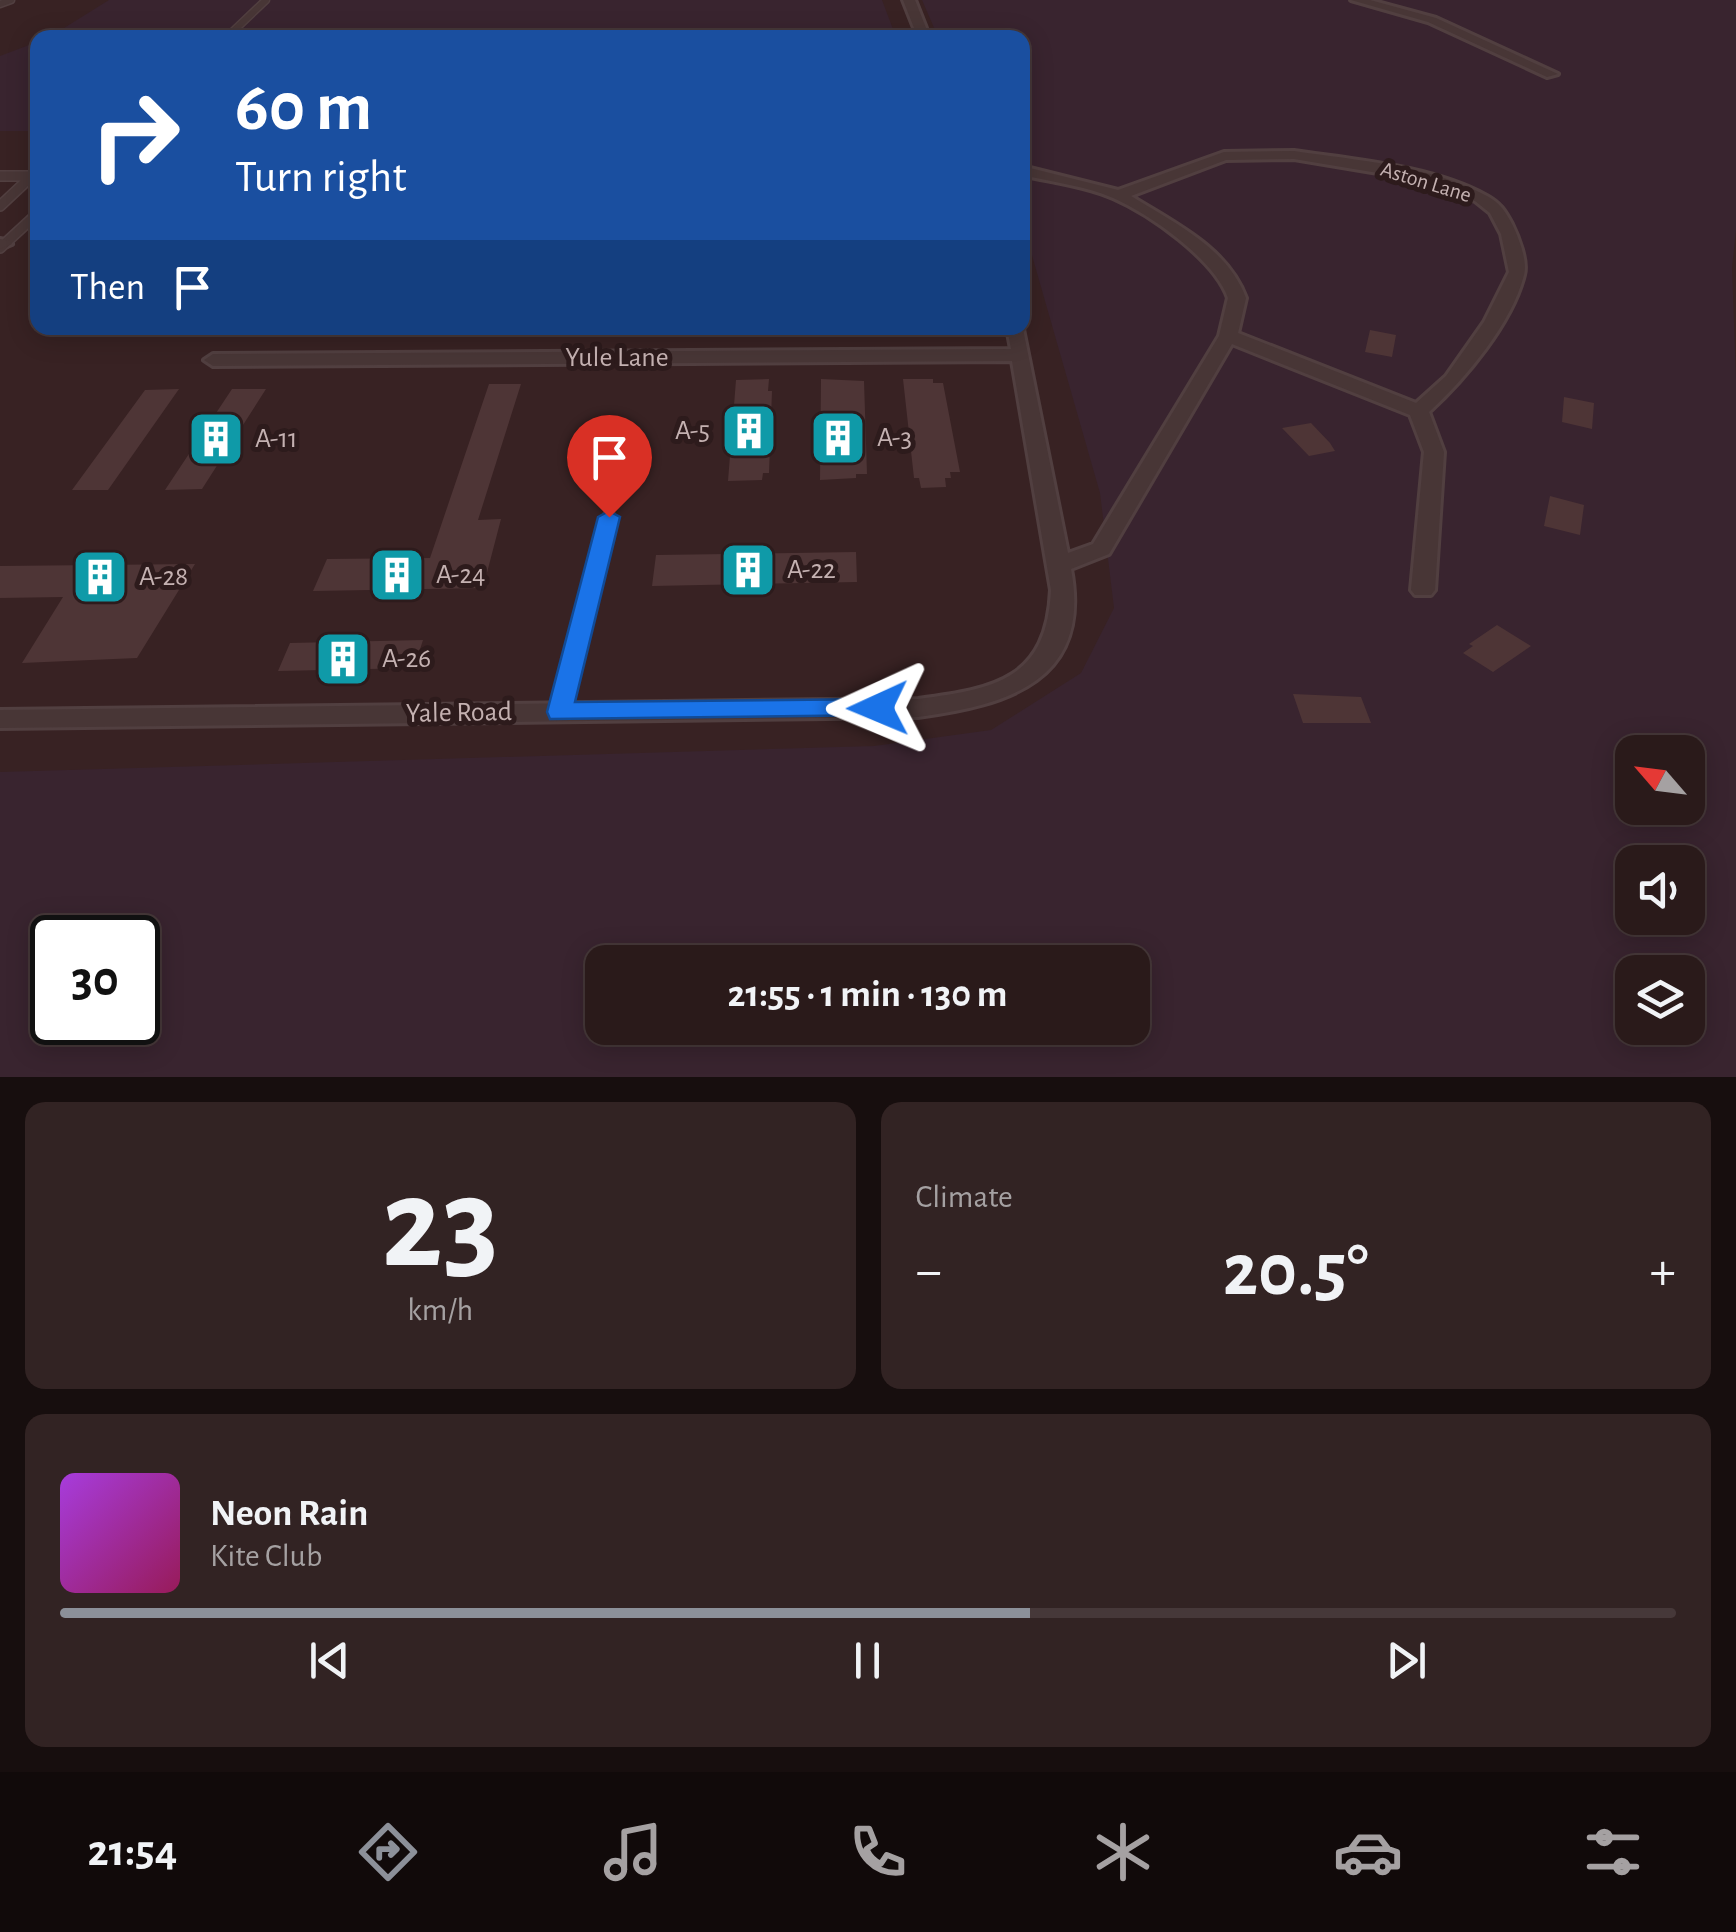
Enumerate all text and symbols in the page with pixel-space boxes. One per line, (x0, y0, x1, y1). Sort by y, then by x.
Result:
icon: right (70, 70, 200, 200)
text: 60 m (235, 73, 372, 143)
text: Turn right (235, 155, 407, 200)
street label: Aston Lane (1378, 158, 1474, 206)
icon: arrive (165, 260, 220, 315)
text: Then (70, 269, 145, 307)
street label: Yule Lane (565, 344, 669, 372)
building icon: A-5 (719, 401, 779, 461)
building icon: A-3 (808, 408, 868, 468)
building icon: A-11 (186, 409, 246, 469)
pin (567, 415, 652, 518)
place label: A-5 (675, 417, 710, 445)
place label: A-3 (877, 424, 912, 452)
place label: A-11 (255, 425, 298, 453)
icon: arrive (582, 430, 637, 485)
building icon: A-22 (718, 540, 778, 600)
building icon: A-24 (367, 545, 427, 605)
building icon: A-28 (70, 547, 130, 607)
place label: A-22 (787, 556, 836, 584)
place label: A-24 (436, 561, 486, 589)
place label: A-28 (139, 563, 188, 591)
building icon: A-26 (313, 629, 373, 689)
place label: A-26 (382, 645, 431, 673)
position arrow (826, 656, 930, 760)
street label: Yale Road (406, 698, 512, 728)
north arrow (1615, 735, 1705, 825)
map controls (1615, 735, 1705, 1045)
button: sound (1615, 845, 1705, 935)
speed limit sign: 30 (30, 915, 160, 1045)
button: layers (1615, 955, 1705, 1045)
text: 21:55 · 1 min · 130 m (728, 976, 1007, 1014)
text: 23 (382, 1161, 499, 1291)
text: Climate (916, 1181, 1013, 1213)
text: 20.5° (1223, 1234, 1369, 1309)
text: − (916, 1244, 942, 1299)
text: + (1650, 1244, 1676, 1299)
text: km/h (407, 1294, 473, 1326)
text: Neon Rain (210, 1495, 368, 1533)
text: Kite Club (210, 1540, 322, 1572)
icon: previous (302, 1633, 357, 1688)
icon: pause (840, 1633, 895, 1688)
icon: next (1379, 1633, 1434, 1688)
icon: directions (353, 1817, 423, 1887)
icon: music (598, 1817, 668, 1887)
icon: phone (843, 1817, 913, 1887)
icon: climate (1088, 1817, 1158, 1887)
icon: car (1333, 1817, 1403, 1887)
icon: filters (1578, 1817, 1648, 1887)
text: 21:54 (88, 1829, 177, 1874)

